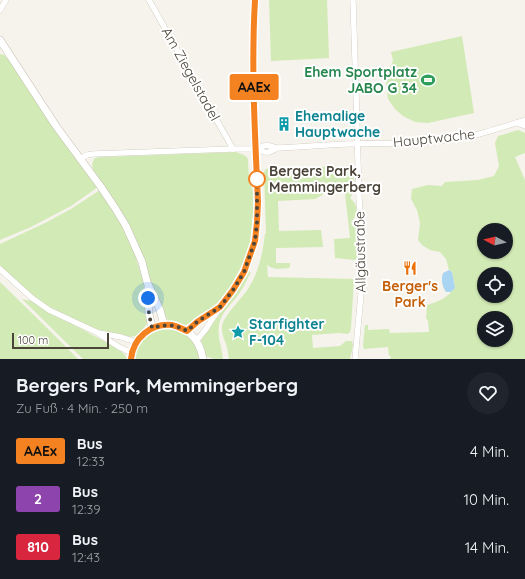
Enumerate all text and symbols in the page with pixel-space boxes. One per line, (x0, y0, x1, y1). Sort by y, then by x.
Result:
street label: Am Ziegelstadel (158, 24, 224, 124)
place label: Ehem Sportplatz JABO G 34 (304, 63, 417, 97)
sports icon: Ehem Sportplatz JABO G 34 (420, 72, 436, 88)
line badge: AAEx (226, 74, 282, 100)
text: AAEx (238, 78, 270, 96)
place label: Ehemalige Hauptwache (295, 107, 380, 141)
building icon: Ehemalige Hauptwache (276, 116, 292, 132)
street label: Hauptwache (392, 125, 476, 151)
place label: Bergers Park, Memmingerberg (269, 162, 381, 196)
marker: Bergers Park, Memmingerberg (248, 170, 266, 188)
street label: Allgäustraße (350, 211, 370, 293)
north arrow (477, 223, 513, 259)
map controls (477, 223, 513, 347)
restaurant icon: Berger's Park (402, 260, 418, 276)
button: locate (477, 267, 513, 303)
place label: Berger's Park (382, 277, 438, 311)
your location (138, 288, 158, 308)
button: layers (477, 311, 513, 347)
place label: Starfighter F-104 (249, 315, 325, 349)
place icon: Starfighter F-104 (230, 324, 246, 340)
scale bar (12, 331, 109, 350)
text: 100 m (18, 333, 48, 347)
button: heart (467, 372, 509, 414)
text: Bergers Park, Memmingerberg (16, 373, 298, 397)
text: Zu Fuß · 4 Min. · 250 m (16, 400, 148, 416)
text: Bus (77, 434, 103, 453)
text: AAEx (24, 442, 57, 460)
text: 4 Min. (470, 442, 509, 461)
text: 12:33 (77, 453, 105, 469)
text: Bus (72, 482, 98, 501)
text: 2 (34, 490, 42, 508)
text: 10 Min. (463, 490, 509, 509)
text: 12:39 (72, 501, 101, 517)
text: Bus (72, 530, 98, 549)
text: 810 (27, 538, 49, 556)
text: 14 Min. (465, 538, 509, 557)
text: 12:43 (72, 549, 100, 565)

